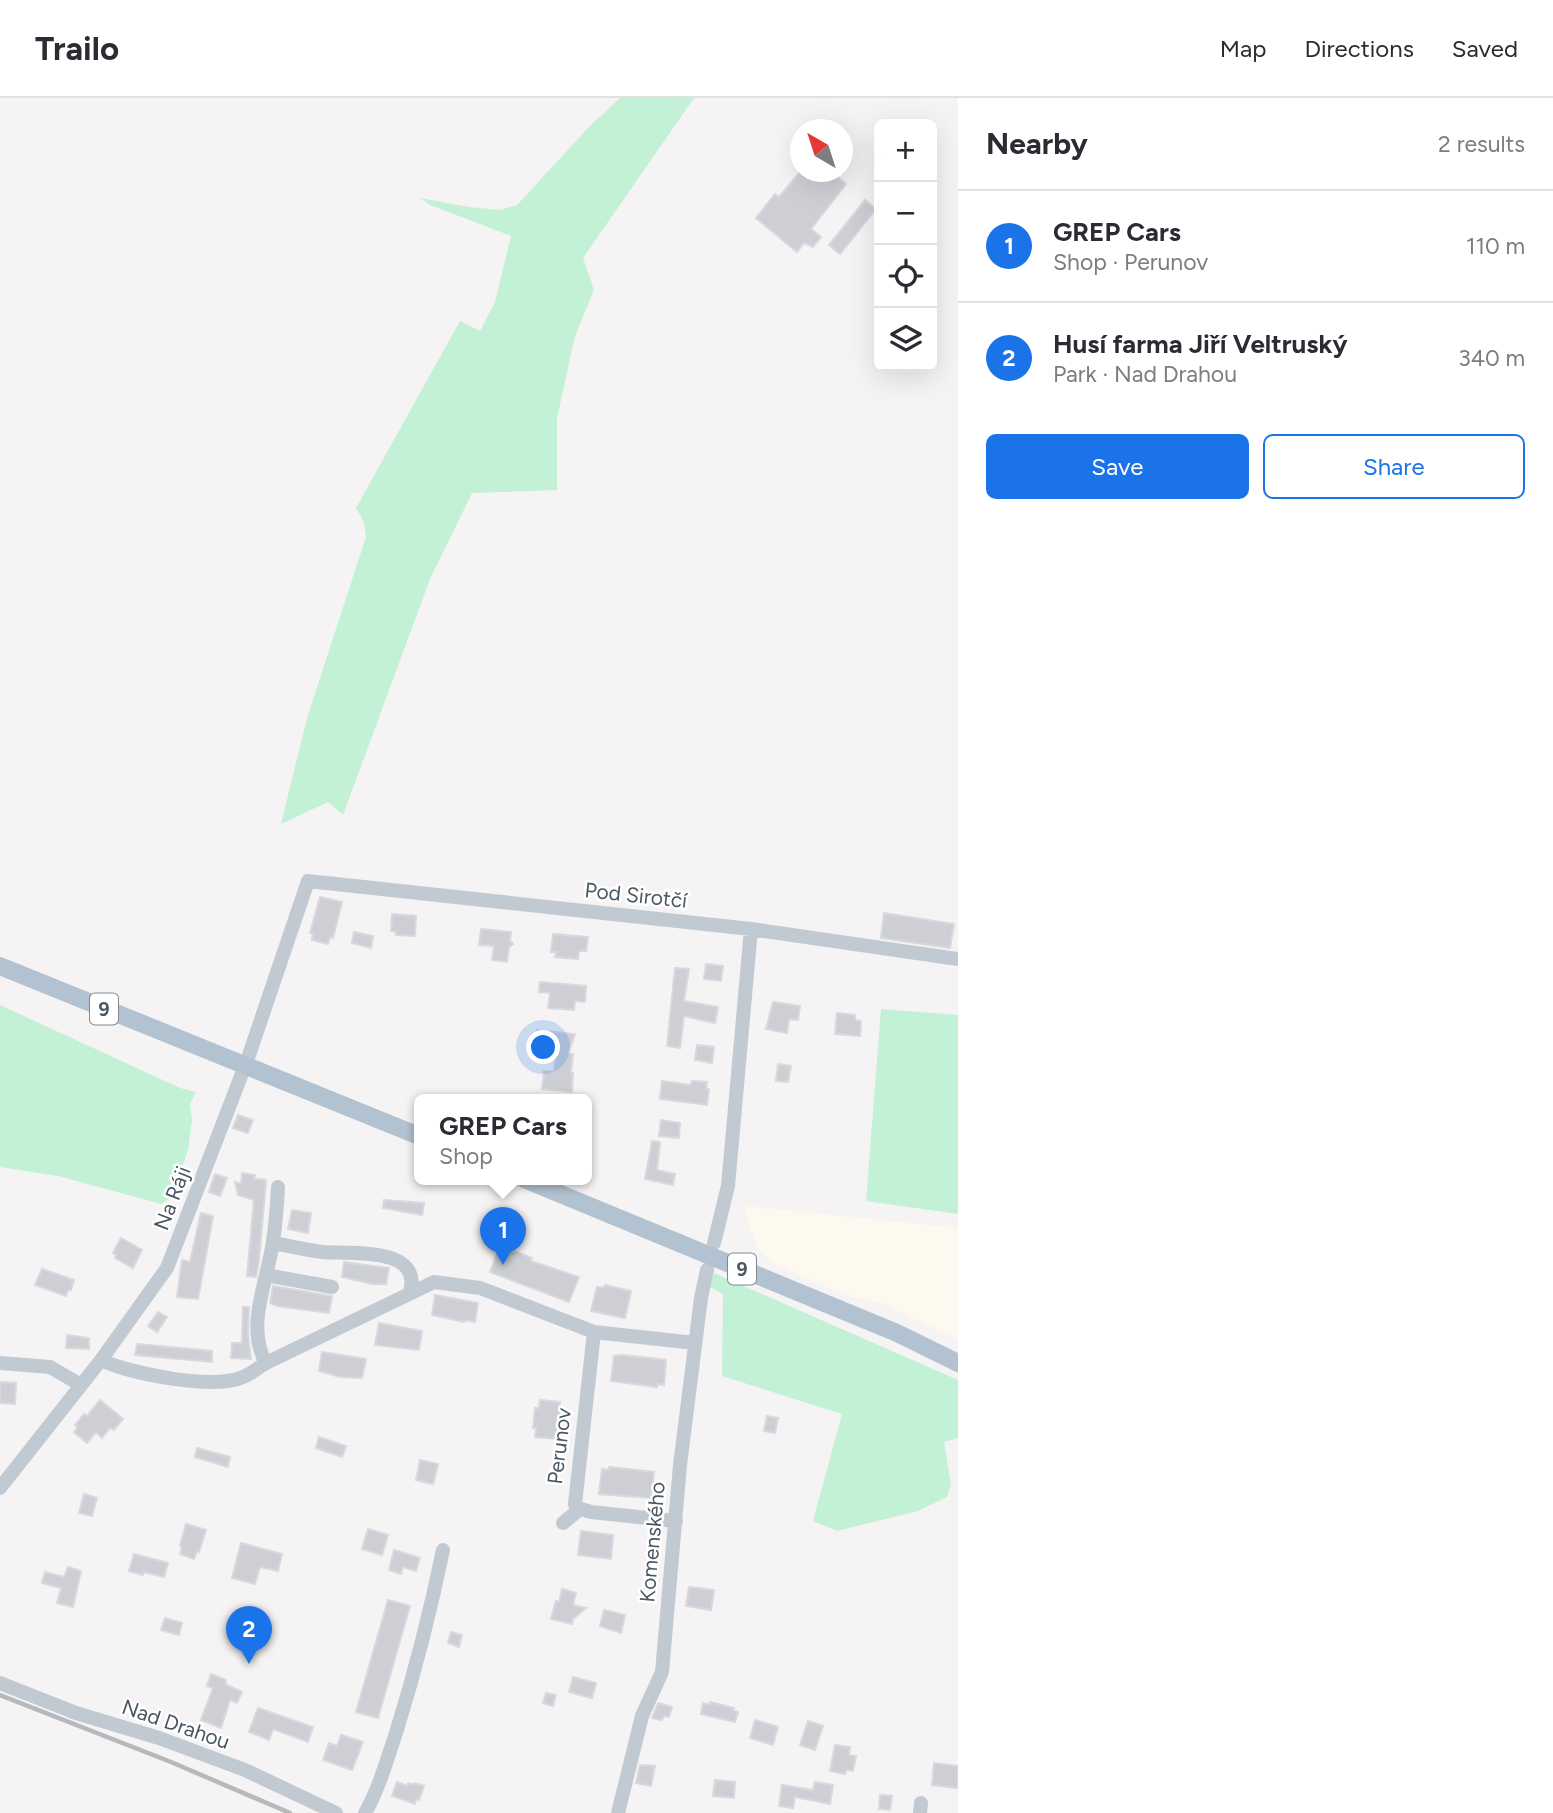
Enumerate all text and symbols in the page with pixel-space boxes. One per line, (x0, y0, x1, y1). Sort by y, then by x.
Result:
text: Trailo (35, 29, 119, 68)
text: Map (1220, 34, 1266, 63)
text: Directions (1304, 34, 1414, 63)
text: Saved (1452, 34, 1518, 63)
north arrow (790, 119, 853, 182)
map controls (874, 119, 937, 371)
button: + (874, 119, 937, 182)
text: Nearby (986, 125, 1088, 162)
text: 2 results (1438, 130, 1525, 158)
button: − (874, 182, 937, 245)
text: GREP Cars (1053, 216, 1181, 248)
text: 1 (1004, 232, 1014, 260)
text: 110 m (1466, 232, 1525, 260)
button: locate (874, 245, 937, 308)
text: Shop · Perunov (1053, 248, 1208, 276)
button: layers (874, 308, 937, 371)
text: Husí farma Jiří Veltruský (1053, 328, 1347, 360)
text: 2 (1002, 344, 1016, 372)
text: 340 m (1458, 344, 1525, 372)
text: Park · Nad Drahou (1053, 360, 1237, 388)
button: Save (986, 434, 1249, 499)
button: Share (1263, 434, 1525, 499)
street label: Pod Sirotčí (584, 877, 690, 913)
road number: 9 (90, 994, 118, 1024)
your location (526, 1030, 560, 1064)
popup (414, 1094, 592, 1185)
text: GREP Cars (439, 1110, 567, 1142)
text: Shop (439, 1142, 493, 1170)
street label: Na Ráji (148, 1162, 196, 1234)
pin: 1 (480, 1207, 526, 1265)
road number: 9 (728, 1254, 756, 1284)
street label: Perunov (542, 1406, 576, 1486)
street label: Komenského (634, 1481, 670, 1603)
pin: 2 (226, 1606, 272, 1664)
street label: Nad Drahou (119, 1694, 233, 1754)

